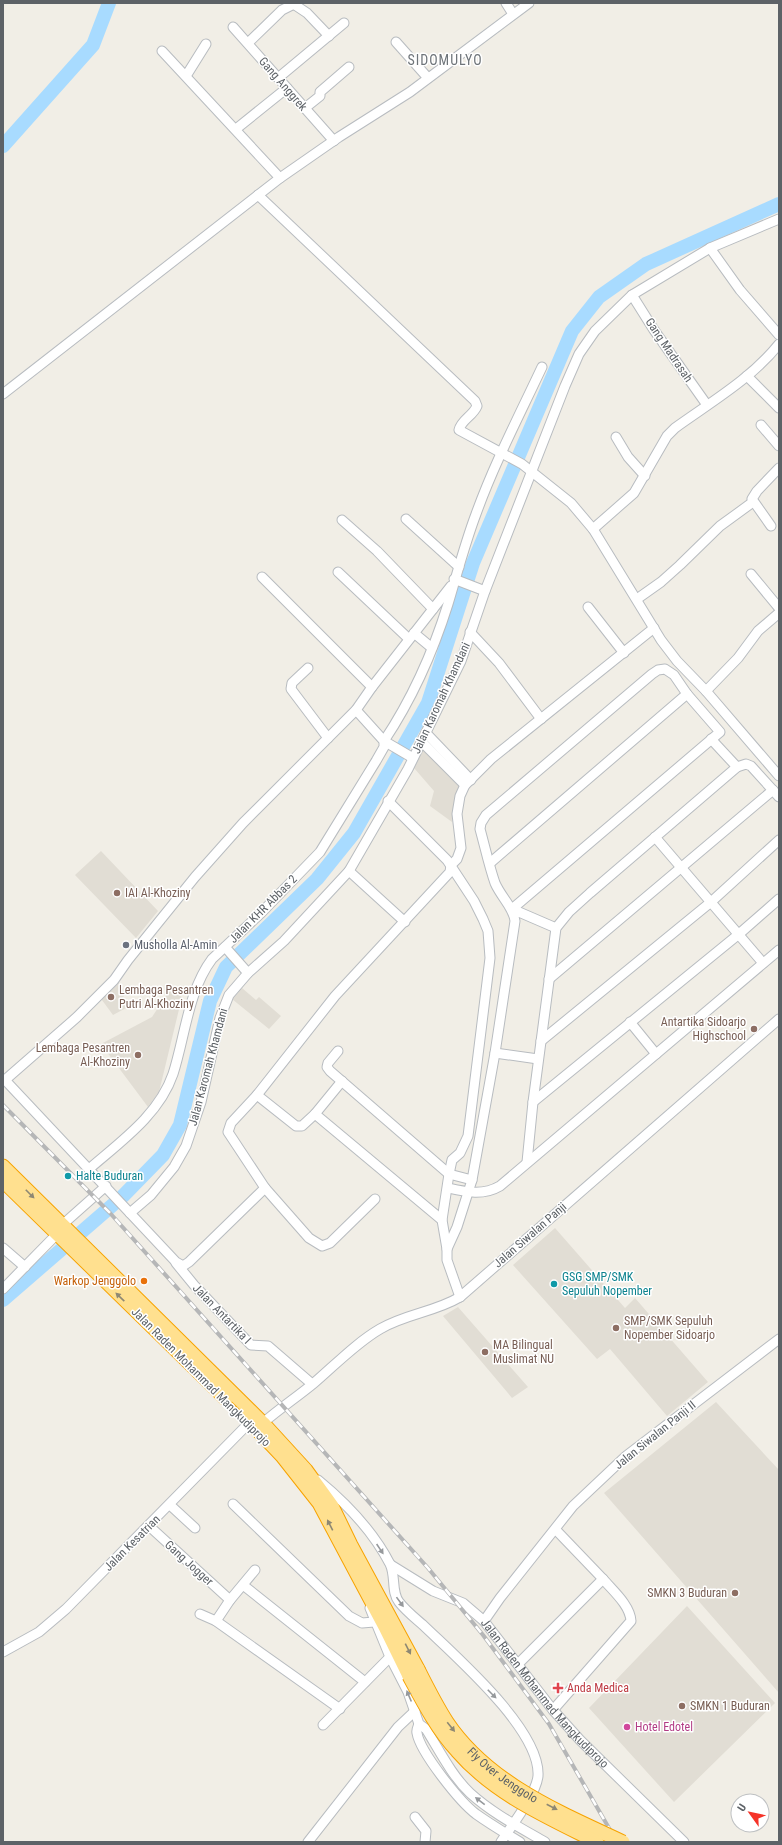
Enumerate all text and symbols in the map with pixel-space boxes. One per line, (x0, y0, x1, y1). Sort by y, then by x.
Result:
district label: SIDOMULYO (407, 52, 483, 68)
street label: Gang Anggrek (256, 54, 310, 114)
street label: Gang Madrasah (642, 315, 696, 385)
street label: Jalan Karomah Khamdani (409, 640, 473, 756)
street label: Jalan KHR Abbas 2 (226, 872, 300, 946)
place label: IAI Al-Khoziny (125, 886, 191, 900)
marker: IAI Al-Khoziny (112, 888, 122, 898)
place label: Musholla Al-Amin (134, 938, 218, 952)
marker: Musholla Al-Amin (121, 940, 131, 950)
place label: Lembaga Pesantren Putri Al-Khoziny (119, 983, 213, 1011)
marker: Lembaga Pesantren Putri Al-Khoziny (106, 992, 116, 1002)
street label: Jalan Karomah Khamdani (186, 1007, 230, 1127)
place label: Antartika Sidoarjo Highschool (661, 1015, 746, 1043)
marker: Antartika Sidoarjo Highschool (749, 1024, 759, 1034)
place label: Lembaga Pesantren Al-Khoziny (36, 1041, 130, 1069)
marker: Lembaga Pesantren Al-Khoziny (133, 1050, 143, 1060)
place label: Halte Buduran (76, 1169, 143, 1183)
marker: Halte Buduran (63, 1171, 73, 1181)
one-way arrow (25, 1189, 35, 1199)
street label: Jalan Siwalan Panji (491, 1200, 569, 1270)
place label: GSG SMP/SMK Sepuluh Nopember (562, 1270, 652, 1298)
place label: Warkop Jenggolo (54, 1274, 136, 1288)
marker: Warkop Jenggolo (139, 1276, 149, 1286)
marker: GSG SMP/SMK Sepuluh Nopember (549, 1279, 559, 1289)
street label: Jalan Antartika I (190, 1281, 254, 1347)
one-way arrow (115, 1292, 125, 1301)
street label: Jalan Raden Mohammad Mangkudiprojo (129, 1305, 273, 1449)
place label: SMP/SMK Sepuluh Nopember Sidoarjo (624, 1314, 715, 1342)
marker: SMP/SMK Sepuluh Nopember Sidoarjo (611, 1323, 621, 1333)
place label: MA Bilingual Muslimat NU (493, 1338, 554, 1366)
marker: MA Bilingual Muslimat NU (480, 1347, 490, 1357)
street label: Jalan Siwalan Panji II (612, 1398, 698, 1472)
street label: Jalan Kesatrian (101, 1512, 163, 1574)
one-way arrow (327, 1520, 333, 1531)
street label: Gang Jogger (162, 1538, 216, 1589)
one-way arrow (376, 1544, 384, 1554)
place label: SMKN 3 Buduran (647, 1586, 727, 1600)
marker: SMKN 3 Buduran (730, 1588, 740, 1598)
one-way arrow (396, 1597, 404, 1607)
street label: Jalan Raden Mohammad Mangkudiprojo (478, 1616, 611, 1771)
one-way arrow (404, 1644, 411, 1655)
place label: Anda Medica (567, 1681, 629, 1695)
marker: Anda Medica (552, 1682, 564, 1694)
one-way arrow (405, 1689, 411, 1701)
one-way arrow (487, 1689, 497, 1699)
place label: SMKN 1 Buduran (690, 1699, 770, 1713)
marker: SMKN 1 Buduran (677, 1701, 687, 1711)
place label: Hotel Edotel (635, 1720, 693, 1734)
one-way arrow (447, 1721, 456, 1732)
marker: Hotel Edotel (622, 1722, 632, 1732)
street label: Fly Over Jenggolo (464, 1744, 540, 1806)
north arrow (730, 1793, 770, 1833)
one-way arrow (475, 1797, 486, 1805)
text: U (735, 1802, 749, 1814)
one-way arrow (546, 1804, 557, 1810)

